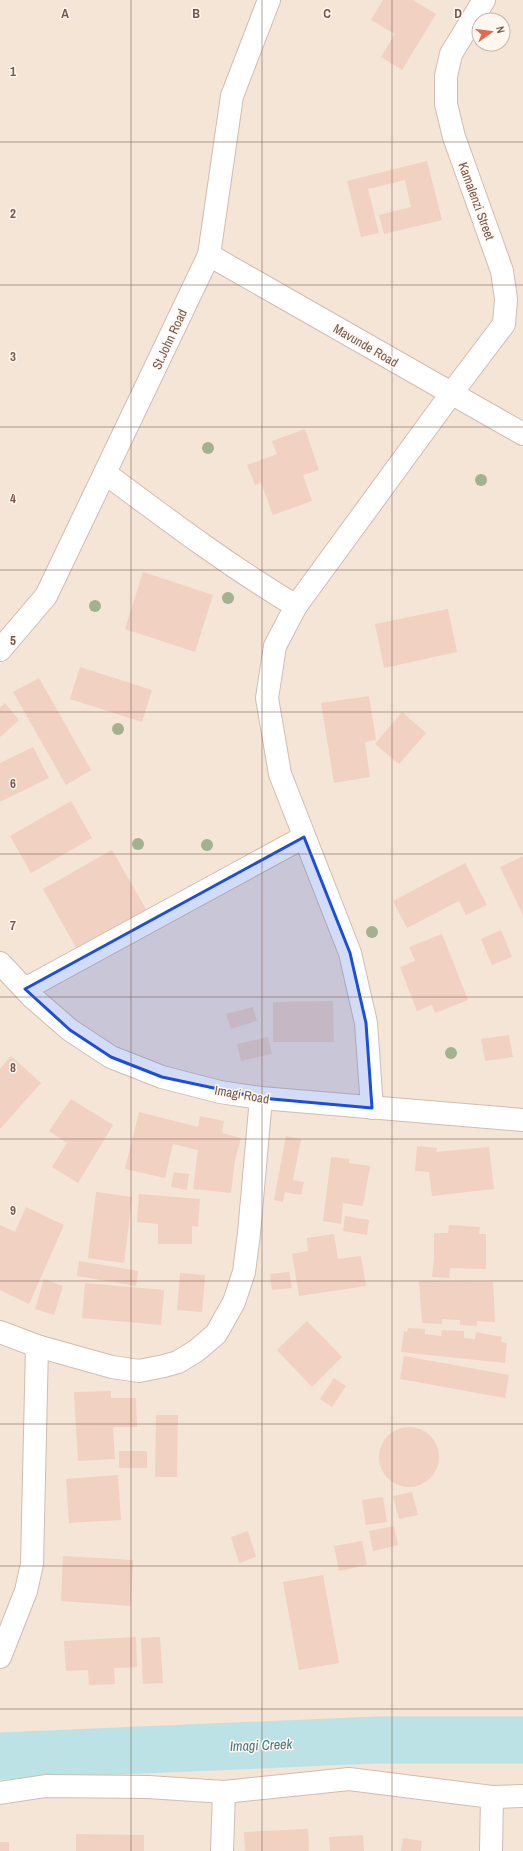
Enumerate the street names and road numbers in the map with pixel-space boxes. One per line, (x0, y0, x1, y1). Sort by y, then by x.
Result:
street label: Kamalenzi Street (455, 160, 499, 243)
street label: St.John Road (148, 306, 191, 372)
street label: Mavunde Road (330, 320, 401, 371)
street label: Imagi Road (213, 1081, 271, 1108)

